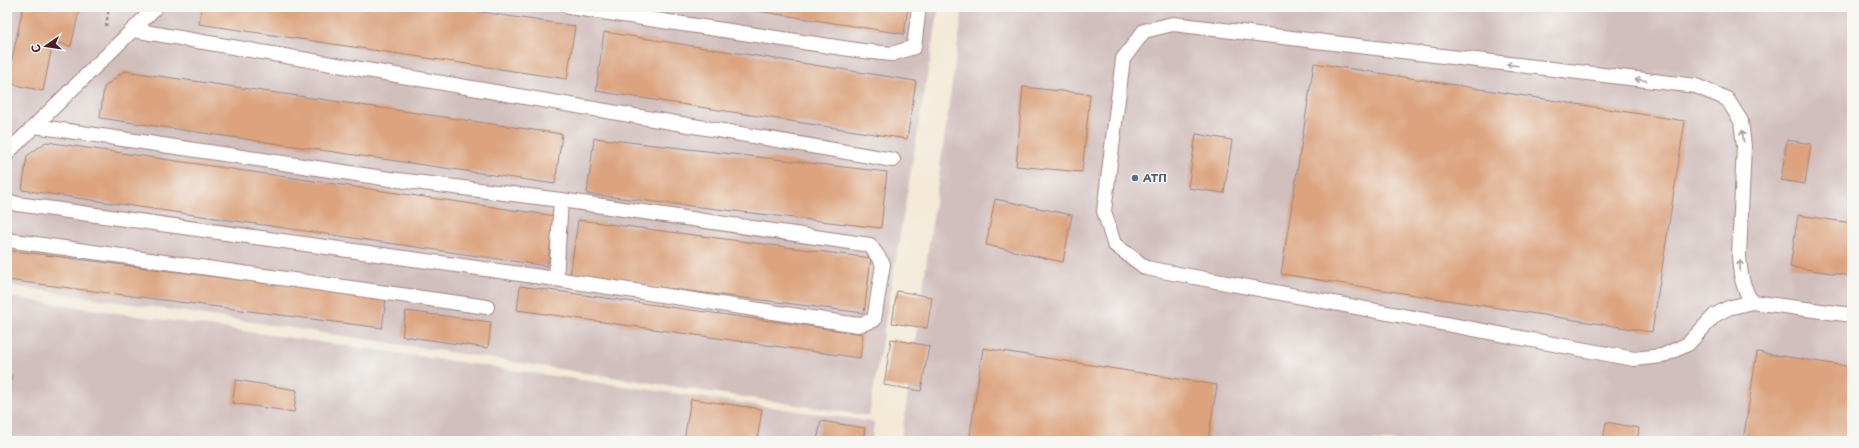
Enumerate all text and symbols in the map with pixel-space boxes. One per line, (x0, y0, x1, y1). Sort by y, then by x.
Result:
north arrow (26, 26, 66, 66)
text: С (27, 42, 45, 54)
one-way arrow (1506, 61, 1519, 68)
one-way arrow (1635, 76, 1648, 84)
one-way arrow (1739, 130, 1747, 143)
place label: АТП (1143, 169, 1167, 186)
marker: АТП (1130, 173, 1140, 183)
one-way arrow (1736, 260, 1743, 273)

